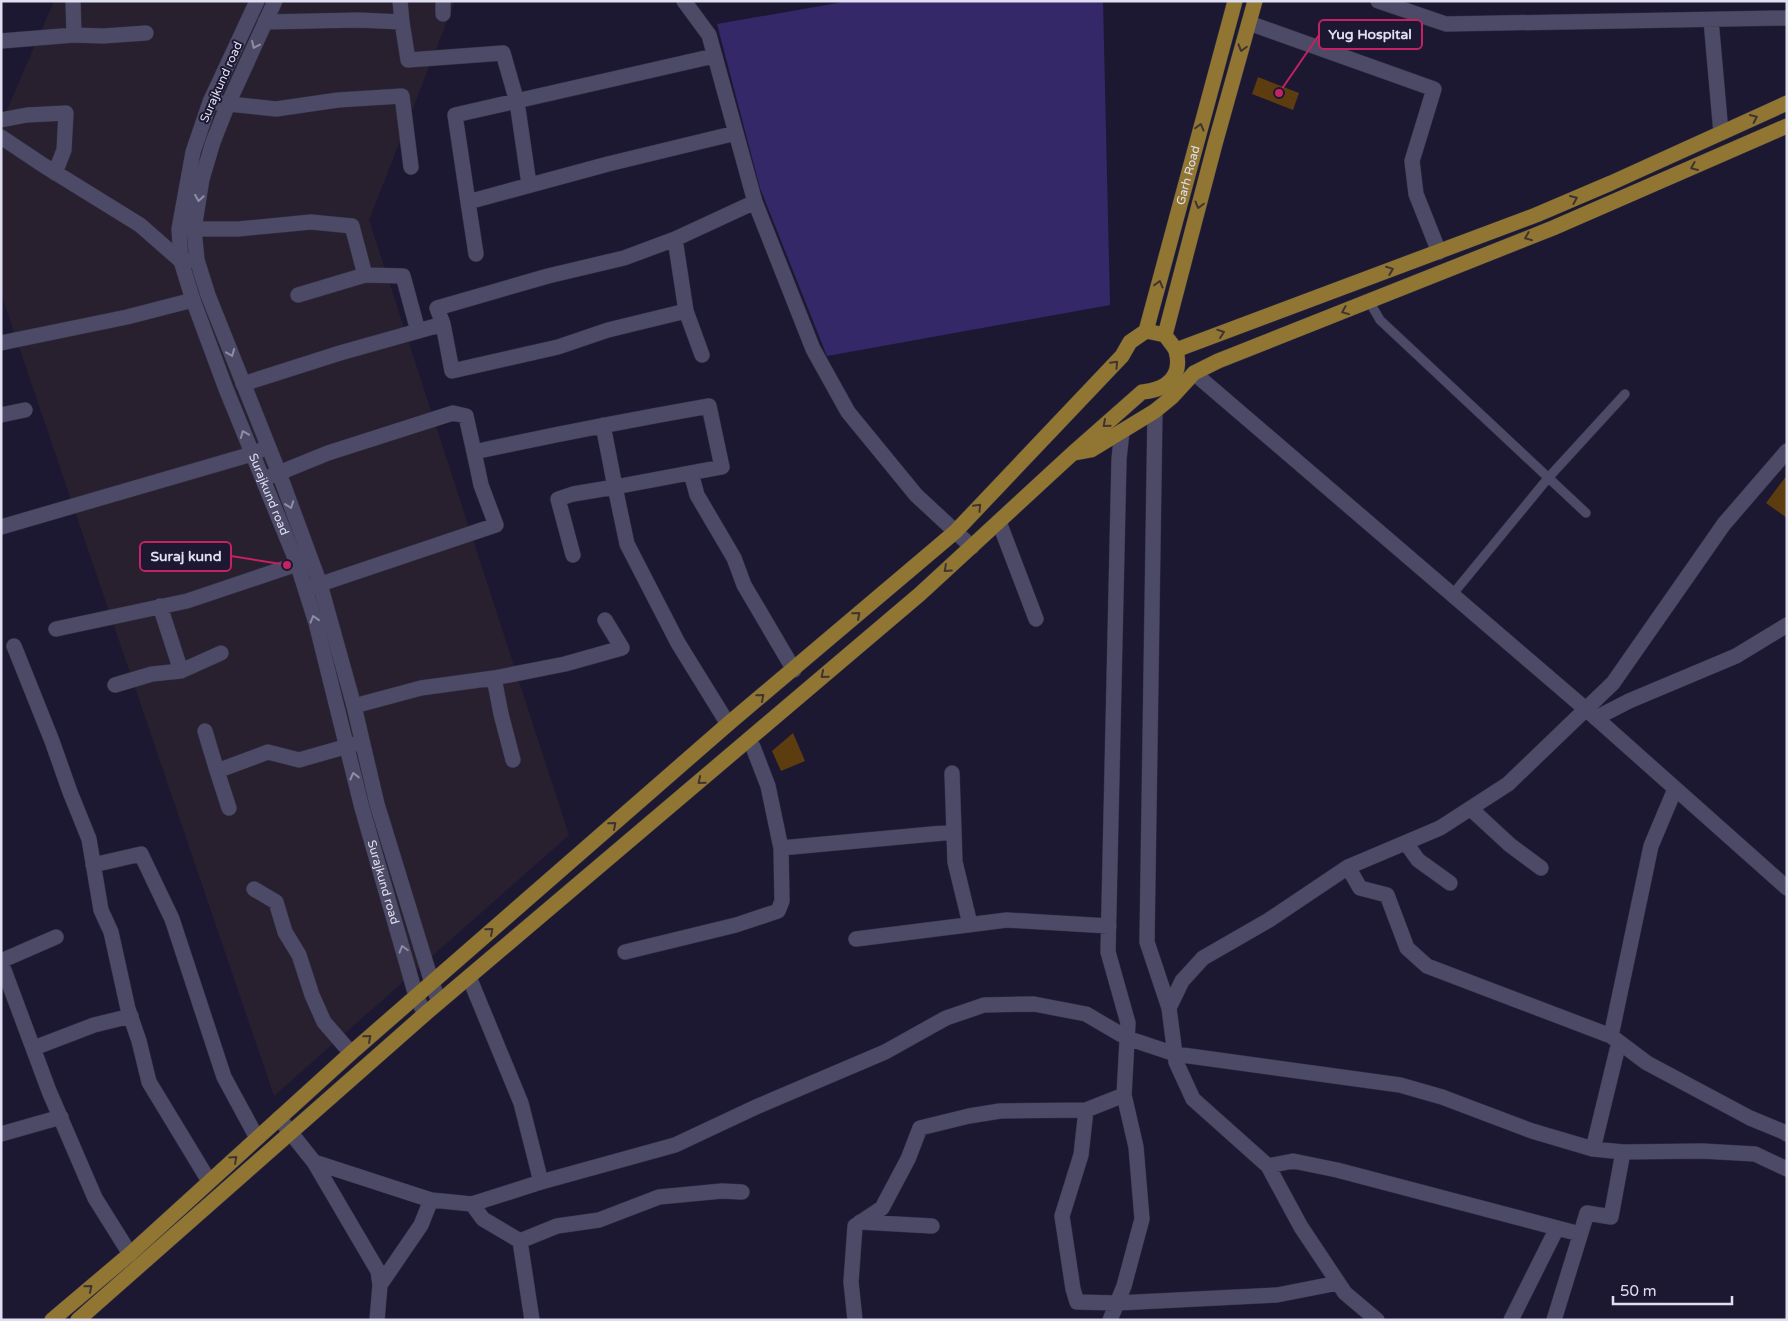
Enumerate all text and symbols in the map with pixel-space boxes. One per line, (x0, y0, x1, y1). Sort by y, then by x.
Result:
callout: Yug Hospital (1319, 20, 1422, 49)
text: Yug Hospital (1328, 26, 1412, 43)
street label: Surajkund road (197, 39, 245, 125)
one-way arrow (250, 40, 261, 49)
one-way arrow (1237, 44, 1248, 53)
one-way arrow (1749, 114, 1758, 125)
one-way arrow (1195, 123, 1205, 131)
street label: Garh Road (1173, 144, 1203, 207)
one-way arrow (1690, 160, 1699, 171)
one-way arrow (195, 193, 205, 202)
one-way arrow (1569, 194, 1578, 205)
one-way arrow (1194, 200, 1205, 209)
one-way arrow (1524, 231, 1533, 242)
one-way arrow (1385, 266, 1394, 276)
one-way arrow (1153, 279, 1164, 288)
one-way arrow (1341, 305, 1350, 315)
one-way arrow (1217, 329, 1225, 339)
one-way arrow (225, 349, 235, 357)
one-way arrow (1109, 361, 1118, 370)
one-way arrow (1102, 418, 1111, 427)
one-way arrow (240, 430, 251, 439)
street label: Surajkund road (246, 451, 292, 537)
one-way arrow (284, 500, 294, 508)
one-way arrow (972, 504, 981, 513)
callout: Suraj kund (140, 542, 231, 571)
text: Suraj kund (151, 548, 222, 565)
one-way arrow (944, 563, 953, 572)
one-way arrow (852, 612, 861, 621)
one-way arrow (310, 615, 320, 623)
one-way arrow (821, 670, 830, 679)
one-way arrow (755, 695, 764, 703)
one-way arrow (349, 772, 360, 781)
one-way arrow (697, 775, 706, 784)
one-way arrow (607, 822, 616, 830)
street label: Surajkund road (365, 839, 402, 926)
one-way arrow (485, 928, 494, 937)
one-way arrow (398, 946, 408, 954)
one-way arrow (362, 1036, 371, 1044)
one-way arrow (229, 1155, 238, 1164)
scale bar (1613, 1274, 1732, 1306)
text: 50 m (1620, 1282, 1657, 1300)
one-way arrow (84, 1285, 93, 1294)

